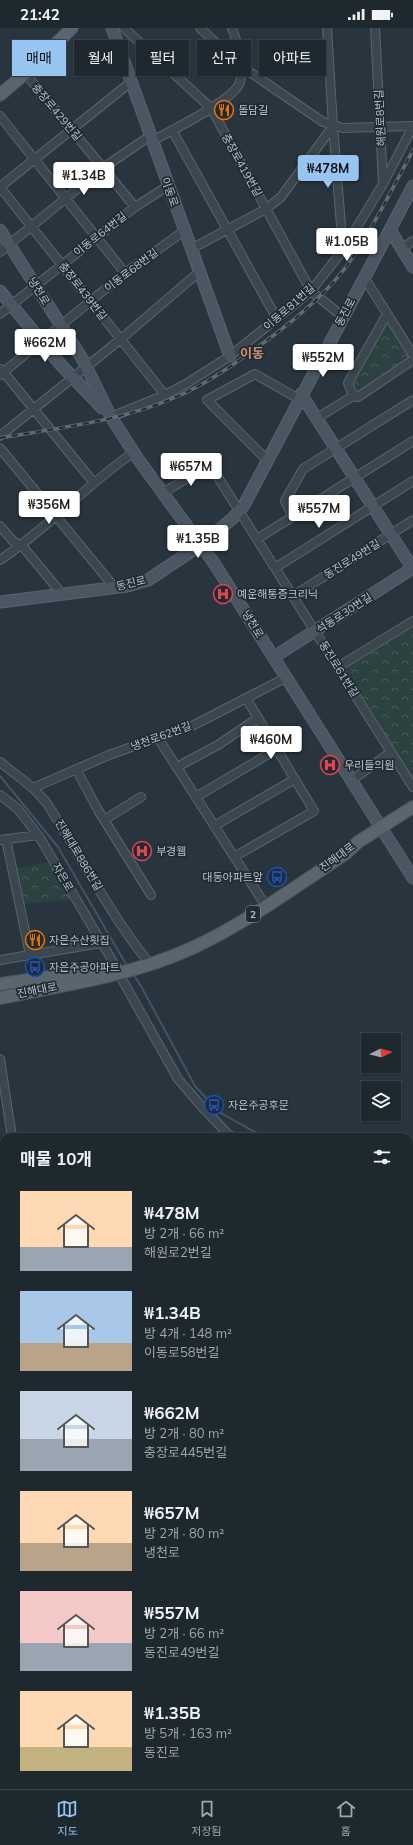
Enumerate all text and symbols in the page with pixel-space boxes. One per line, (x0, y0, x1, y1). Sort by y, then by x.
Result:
text: 21:42 (20, 5, 60, 24)
chip: 매매 (12, 40, 66, 76)
chip: 월세 (74, 40, 128, 76)
chip: 필터 (136, 40, 189, 76)
chip: 신규 (197, 40, 251, 76)
chip: 아파트 (259, 40, 326, 76)
street label: 충장로429번길 (29, 81, 85, 143)
street label: 해원로8번길 (372, 89, 388, 147)
restaurant icon: 돌담길 (213, 99, 235, 121)
place label: 돌담길 (238, 103, 268, 117)
street label: 충장로419번길 (219, 131, 265, 199)
pin: ₩478M (300, 155, 356, 189)
text: ₩478M (307, 160, 349, 176)
pin: ₩1.34B (51, 162, 117, 196)
text: ₩1.34B (62, 167, 106, 183)
street label: 이동로 (158, 175, 182, 209)
street label: 이동로64번길 (71, 209, 129, 259)
pin: ₩1.05B (314, 228, 380, 262)
text: ₩1.05B (325, 233, 369, 249)
street label: 이동로68번길 (101, 245, 161, 295)
street label: 충장로439번길 (56, 259, 110, 323)
street label: 냉천로 (25, 274, 53, 308)
street label: 이동로81번길 (260, 281, 318, 333)
street label: 동진로 (332, 295, 358, 329)
pin: ₩662M (17, 329, 73, 363)
text: ₩662M (24, 334, 66, 350)
pin: ₩552M (295, 344, 351, 378)
district label: 이동 (240, 345, 264, 361)
text: ₩552M (302, 349, 344, 365)
pin: ₩657M (163, 453, 219, 487)
text: ₩657M (170, 458, 212, 474)
pin: ₩356M (21, 491, 77, 525)
pin: ₩557M (291, 495, 347, 529)
text: ₩356M (28, 496, 70, 512)
text: ₩557M (298, 500, 340, 516)
pin: ₩1.35B (165, 525, 231, 559)
text: ₩1.35B (176, 530, 220, 546)
street label: 동진로49번길 (321, 536, 383, 582)
street label: 동진로 (115, 573, 147, 593)
hospital icon: 예운해통증크리닉 (212, 583, 234, 605)
place label: 예운해통증크리닉 (237, 587, 318, 601)
street label: 석동로30번길 (313, 590, 375, 636)
street label: 냉천로 (239, 607, 267, 641)
street label: 동진로61번길 (316, 638, 362, 700)
street label: 냉천로62번길 (129, 719, 193, 753)
pin: ₩460M (243, 726, 299, 760)
text: ₩460M (250, 731, 292, 747)
hospital icon: 우리들의원 (319, 754, 341, 776)
place label: 우리들의원 (344, 758, 395, 772)
street label: 진해대로886번길 (52, 817, 106, 893)
street label: 진해대로 (317, 839, 357, 875)
hospital icon: 부경웹 (131, 840, 153, 862)
place label: 부경웹 (156, 844, 186, 858)
street label: 자은로 (49, 860, 77, 894)
bus stop icon: 대동아파트앞 (266, 866, 288, 888)
place label: 대동아파트앞 (202, 870, 263, 884)
road number: 2 (246, 906, 260, 922)
restaurant icon: 자은수산횟집 (24, 929, 46, 951)
place label: 자은수산횟집 (49, 933, 110, 947)
bus stop icon: 자은주공아파트 (24, 956, 46, 978)
place label: 자은주공아파트 (49, 960, 120, 974)
street label: 진해대로 (16, 979, 58, 1001)
north arrow (361, 1033, 401, 1073)
map controls (361, 1033, 401, 1121)
button: layers (361, 1081, 401, 1121)
bus stop icon: 자은주공후문 (203, 1094, 225, 1116)
place label: 자은주공후문 (228, 1098, 289, 1112)
icon: filters (371, 1146, 393, 1168)
text: 매물 10개 (20, 1148, 92, 1169)
text: ₩478M (144, 1202, 200, 1223)
icon: home (52, 1207, 100, 1255)
text: 방 2개 · 66 m² (144, 1225, 224, 1241)
text: 해원로2번길 (144, 1244, 212, 1260)
text: ₩1.34B (144, 1302, 201, 1323)
icon: home (52, 1307, 100, 1355)
text: 방 4개 · 148 m² (144, 1325, 232, 1341)
text: 이동로58번길 (144, 1344, 219, 1360)
text: ₩662M (144, 1402, 200, 1423)
icon: home (52, 1407, 100, 1455)
text: 방 2개 · 80 m² (144, 1425, 224, 1441)
text: 충장로445번길 (144, 1444, 227, 1460)
text: ₩657M (144, 1502, 200, 1523)
icon: home (52, 1507, 100, 1555)
text: 방 2개 · 80 m² (144, 1525, 224, 1541)
text: 냉천로 (144, 1544, 180, 1560)
text: ₩557M (144, 1602, 200, 1623)
icon: home (52, 1607, 100, 1655)
text: 방 2개 · 66 m² (144, 1625, 224, 1641)
text: 동진로49번길 (144, 1644, 219, 1660)
text: ₩1.35B (144, 1702, 201, 1723)
icon: home (52, 1707, 100, 1755)
text: 방 5개 · 163 m² (144, 1725, 232, 1741)
text: 동진로 (144, 1744, 180, 1760)
tab: 지도 (56, 1798, 78, 1838)
tab: 저장됨 (191, 1798, 222, 1838)
tab: 홈 (335, 1798, 357, 1838)

